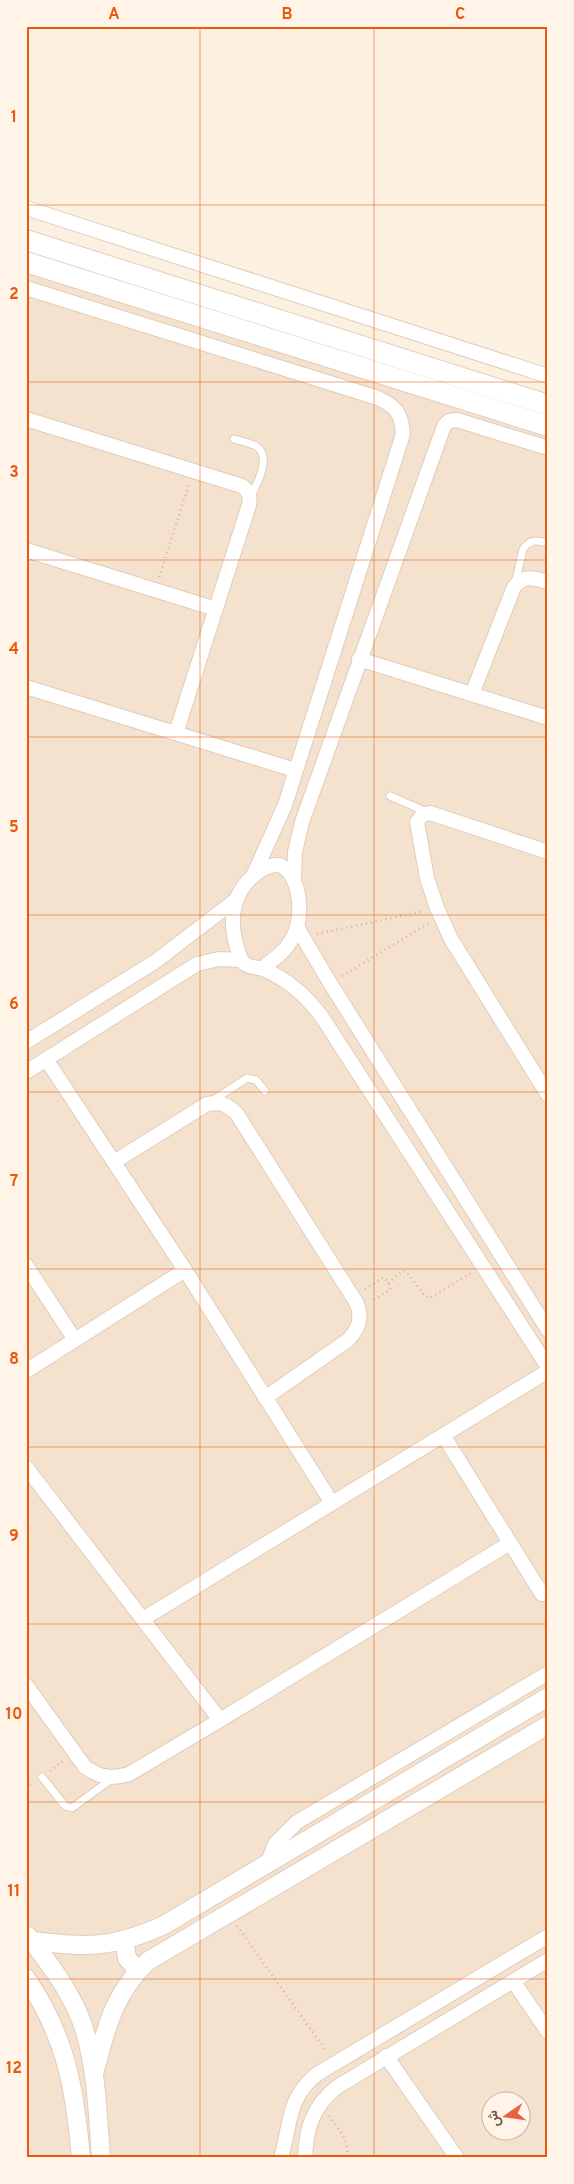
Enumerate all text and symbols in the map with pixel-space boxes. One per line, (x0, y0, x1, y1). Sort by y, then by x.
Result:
text: A (108, 5, 120, 25)
text: B (281, 5, 293, 25)
text: C (455, 5, 465, 25)
text: 1 (11, 108, 17, 128)
text: 2 (9, 285, 19, 305)
text: 3 (9, 463, 19, 483)
text: 4 (9, 640, 19, 660)
text: 5 (9, 818, 19, 838)
text: 6 (9, 995, 19, 1015)
text: 7 (10, 1172, 18, 1192)
text: 8 (9, 1350, 19, 1370)
text: 9 (9, 1527, 19, 1547)
text: 10 (6, 1705, 22, 1725)
text: 11 (8, 1882, 20, 1902)
text: 12 (6, 2059, 22, 2079)
north arrow (482, 2092, 532, 2142)
text: ش (485, 2108, 505, 2129)

